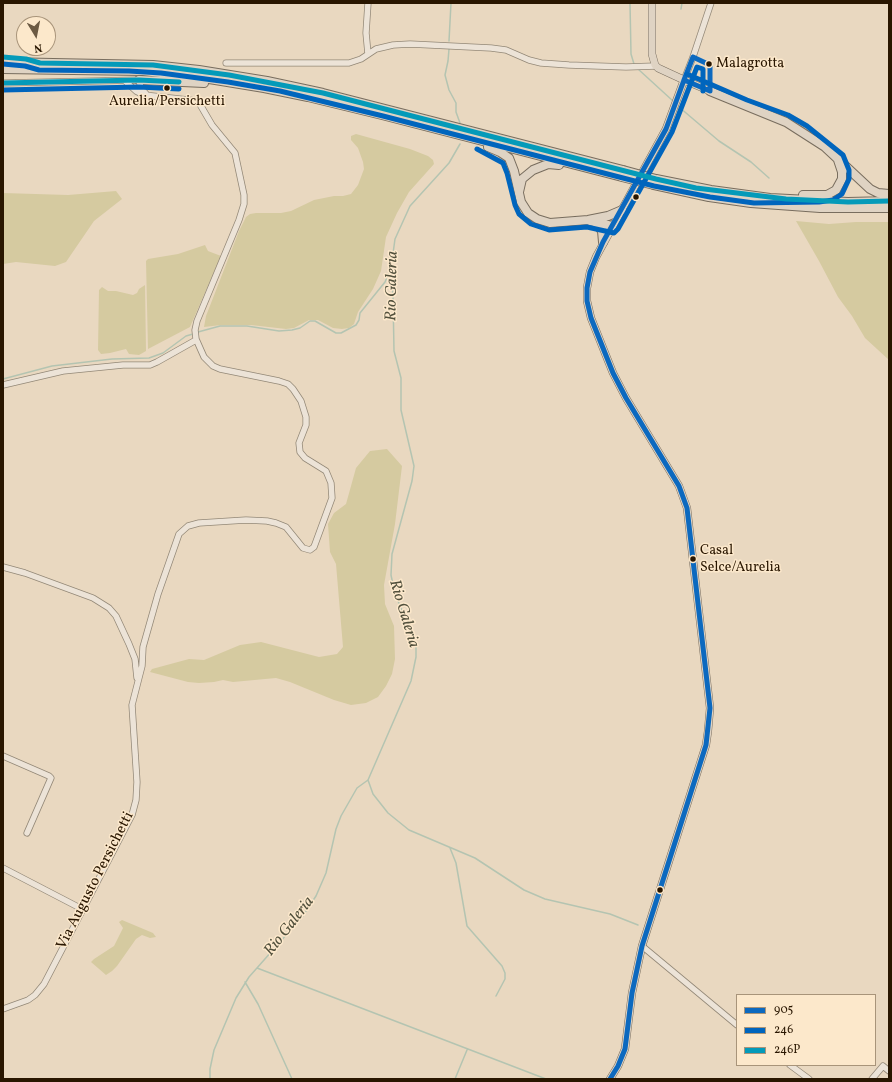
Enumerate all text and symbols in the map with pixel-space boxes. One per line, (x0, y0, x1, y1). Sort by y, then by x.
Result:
north arrow (16, 16, 56, 56)
text: N (33, 39, 43, 55)
place label: Malagrotta (716, 56, 784, 72)
marker: Malagrotta (704, 59, 714, 69)
marker: Aurelia/Persichetti (162, 83, 172, 93)
place label: Aurelia/Persichetti (109, 94, 225, 110)
unlabelled marker (631, 192, 641, 202)
water label: Rio Galeria (383, 251, 403, 321)
place label: Casal Selce/Aurelia (700, 543, 781, 576)
marker: Casal Selce/Aurelia (688, 554, 698, 564)
water label: Rio Galeria (384, 578, 422, 650)
street label: Via Augusto Persichetti (53, 809, 139, 953)
unlabelled marker (655, 885, 665, 895)
water label: Rio Galeria (261, 893, 319, 961)
legend (736, 994, 876, 1066)
text: 905 (774, 1002, 793, 1018)
text: 246 (774, 1022, 793, 1038)
text: 246P (774, 1042, 800, 1058)

